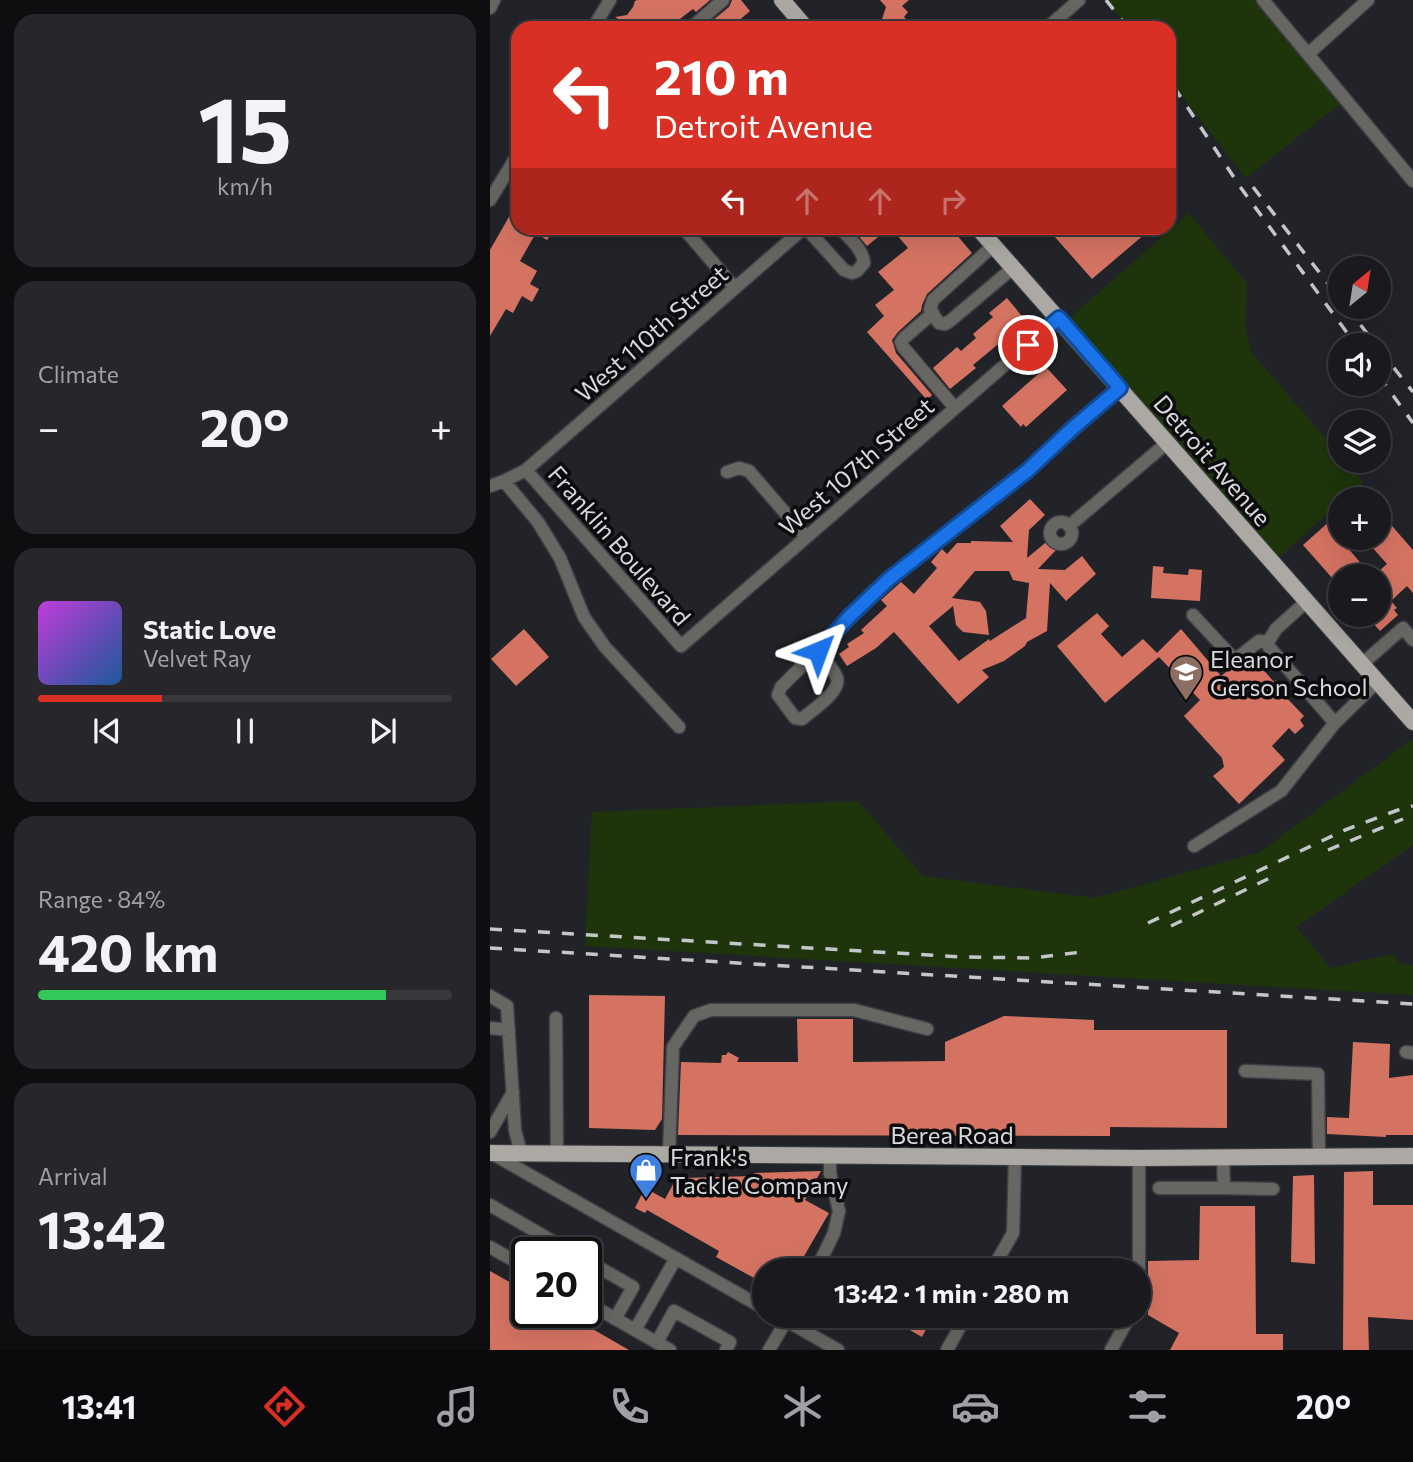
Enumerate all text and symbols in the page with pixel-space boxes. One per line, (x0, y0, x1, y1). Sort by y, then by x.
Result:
text: 210 m (654, 45, 789, 105)
icon: left (539, 49, 630, 140)
text: 15 (198, 70, 292, 182)
text: Detroit Avenue (654, 105, 873, 145)
text: km/h (217, 172, 273, 200)
icon: left (715, 182, 753, 220)
icon: ahead (788, 182, 826, 220)
icon: ahead (861, 182, 899, 220)
icon: right (934, 182, 972, 220)
north arrow (1328, 256, 1391, 318)
map controls (1328, 256, 1391, 627)
street label: West 110th Street (569, 259, 733, 407)
pin (998, 315, 1058, 375)
icon: arrive (1009, 326, 1047, 364)
button: sound (1328, 333, 1391, 396)
text: Climate (38, 360, 119, 388)
street label: Detroit Avenue (1148, 389, 1278, 531)
street label: West 107th Street (773, 391, 939, 541)
text: 20° (200, 394, 290, 458)
text: − (38, 403, 60, 450)
text: + (430, 403, 452, 450)
button: layers (1328, 410, 1391, 473)
street label: Franklin Boulevard (543, 459, 697, 631)
button: + (1328, 487, 1391, 550)
button: − (1328, 564, 1391, 627)
text: Static Love (143, 613, 276, 644)
position arrow (781, 614, 855, 688)
text: Velvet Ray (143, 644, 251, 672)
place label: Eleanor Gerson School (1210, 644, 1368, 701)
school or university icon: Eleanor Gerson School (1167, 653, 1205, 702)
icon: previous (88, 712, 126, 750)
icon: pause (226, 712, 264, 750)
icon: next (364, 712, 402, 750)
text: Range · 84% (38, 885, 165, 913)
text: 420 km (38, 919, 218, 983)
street label: Berea Road (890, 1120, 1014, 1149)
place label: Frank's Tackle Company (670, 1142, 848, 1199)
shop icon: Frank's Tackle Company (627, 1151, 665, 1200)
text: Arrival (38, 1162, 108, 1190)
text: 13:42 (38, 1196, 167, 1260)
speed limit sign: 20 (511, 1237, 602, 1328)
text: 13:42 · 1 min · 280 m (834, 1277, 1069, 1308)
icon: directions (260, 1382, 309, 1431)
icon: music (433, 1382, 482, 1431)
icon: phone (605, 1382, 654, 1431)
icon: climate (778, 1382, 827, 1431)
icon: car (951, 1382, 1000, 1431)
icon: filters (1123, 1382, 1172, 1431)
text: 13:41 (62, 1386, 137, 1426)
text: 20° (1296, 1386, 1351, 1426)

